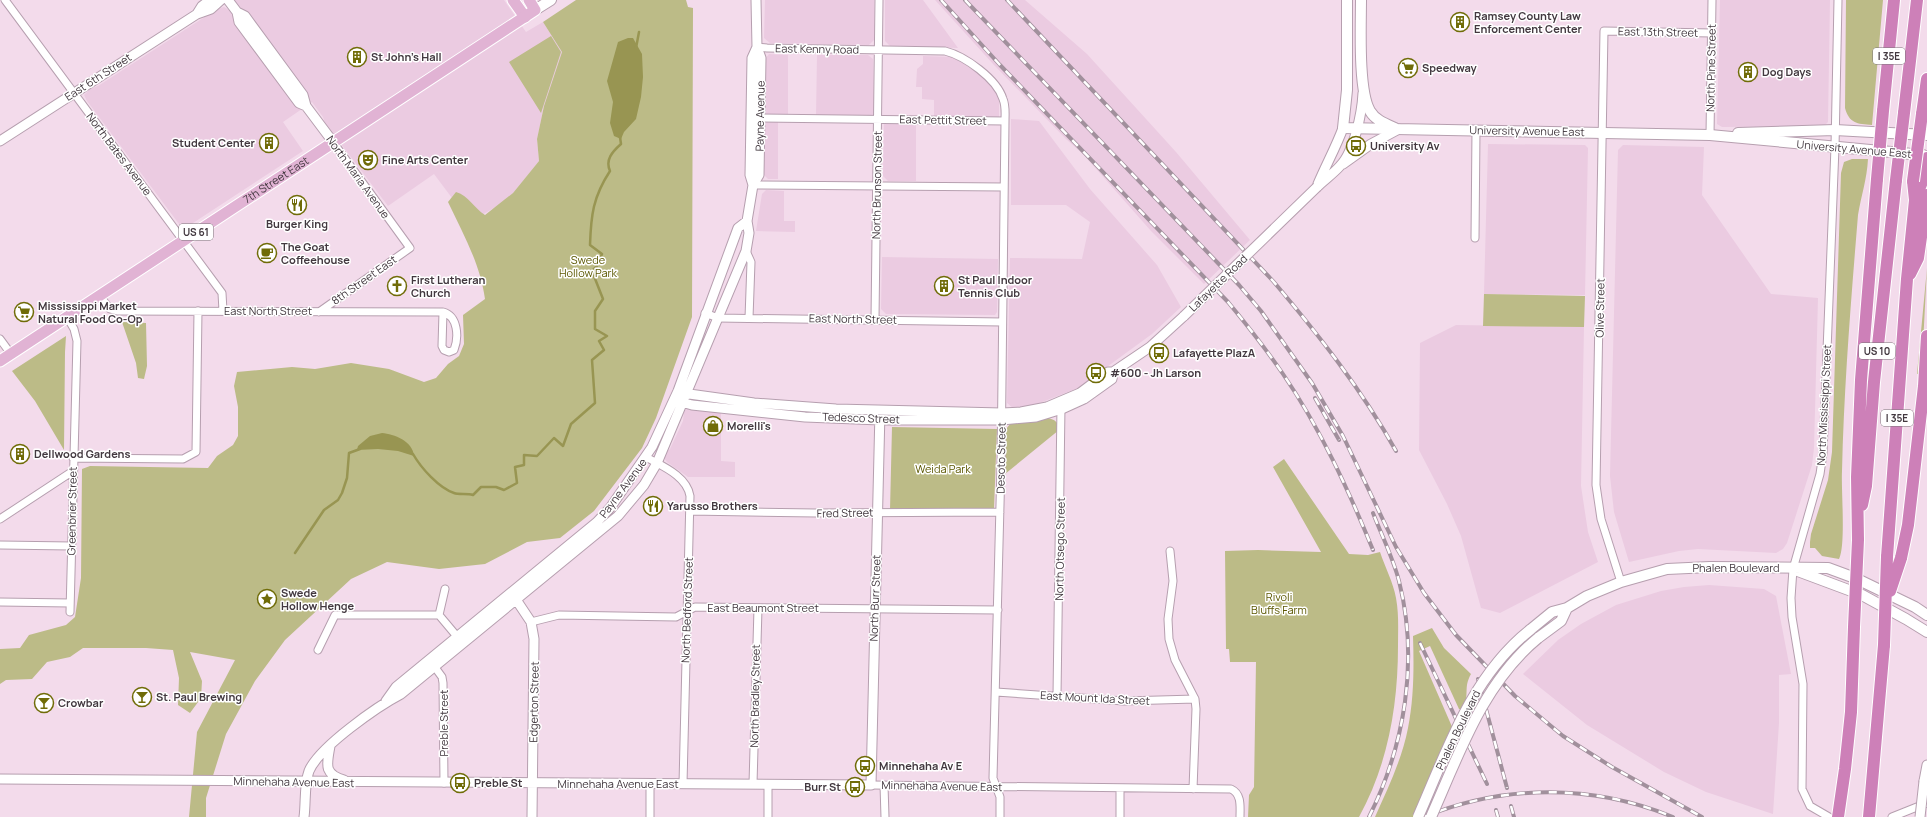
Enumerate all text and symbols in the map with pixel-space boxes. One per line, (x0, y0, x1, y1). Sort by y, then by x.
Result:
place label: Ramsey County Law Enforcement Center (1474, 8, 1583, 36)
building icon: Ramsey County Law Enforcement Center (1449, 11, 1471, 33)
street label: East 13th Street (1618, 23, 1698, 40)
street label: North Pine Street (1702, 24, 1719, 112)
street label: East Kenny Road (775, 40, 859, 57)
building icon: St John's Hall (346, 46, 368, 68)
road number: I 35E (1873, 48, 1905, 64)
street label: East 6th Street (61, 49, 134, 104)
place label: St John's Hall (371, 49, 442, 64)
supermarket icon: Speedway (1397, 57, 1419, 79)
place label: Speedway (1422, 60, 1478, 75)
building icon: Dog Days (1737, 61, 1759, 83)
place label: Dog Days (1762, 64, 1811, 79)
street label: Payne Avenue (751, 80, 768, 151)
street label: North Bates Avenue (83, 109, 156, 199)
street label: East Pettit Street (899, 111, 987, 128)
street label: University Avenue East (1469, 122, 1585, 139)
street label: North Brunson Street (868, 131, 885, 239)
building icon: Student Center (258, 132, 280, 154)
street label: North Maria Avenue (323, 132, 394, 222)
place label: Student Center (172, 135, 256, 150)
bus stop icon: University Av (1345, 135, 1367, 157)
street label: University Avenue East (1796, 136, 1912, 161)
place label: University Av (1370, 138, 1440, 153)
theatre icon: Fine Arts Center (357, 149, 379, 171)
street label: 7th Street East (240, 152, 311, 207)
place label: Fine Arts Center (382, 152, 469, 167)
restaurant icon: Burger King (286, 194, 308, 216)
place label: Burger King (266, 216, 328, 231)
road number: US 61 (179, 224, 213, 240)
place label: The Goat Coffeehouse (281, 239, 350, 267)
cafe icon: The Goat Coffeehouse (256, 242, 278, 264)
street label: 8th Street East (328, 251, 399, 308)
street label: Lafayette Road (1185, 251, 1250, 314)
park label: Swede Hollow Park (559, 252, 618, 280)
place label: First Lutheran Church (411, 272, 486, 300)
place label: St Paul Indoor Tennis Club (958, 272, 1033, 300)
church icon: First Lutheran Church (386, 275, 408, 297)
building icon: St Paul Indoor Tennis Club (933, 275, 955, 297)
street label: Olive Street (1591, 278, 1608, 338)
place label: Mississippi Market Natural Food Co-Op (38, 298, 143, 326)
supermarket icon: Mississippi Market Natural Food Co-Op (13, 301, 35, 323)
street label: East North Street (224, 303, 312, 318)
street label: East North Street (809, 310, 897, 327)
bus stop icon: Lafayette PlazA (1148, 342, 1170, 364)
road number: US 10 (1859, 343, 1895, 359)
street label: North Mississippi Street (1813, 344, 1834, 466)
place label: Lafayette PlazA (1173, 345, 1256, 360)
bus stop icon: #600 - Jh Larson (1085, 362, 1107, 384)
place label: #600 - Jh Larson (1110, 365, 1201, 380)
street label: Tedesco Street (822, 409, 900, 426)
road number: I 35E (1881, 410, 1913, 426)
shop icon: Morelli's (702, 415, 724, 437)
place label: Morelli's (727, 418, 771, 433)
street label: Desoto Street (992, 422, 1009, 494)
building icon: Dellwood Gardens (9, 443, 31, 465)
place label: Dellwood Gardens (34, 446, 130, 461)
street label: Payne Avenue (595, 454, 650, 520)
park label: Weida Park (915, 461, 971, 476)
street label: Greenbrier Street (63, 466, 80, 556)
restaurant icon: Yarusso Brothers (642, 495, 664, 517)
street label: North Otsego Street (1051, 497, 1068, 601)
place label: Yarusso Brothers (667, 498, 758, 513)
street label: Fred Street (816, 505, 874, 520)
street label: North Burr Street (865, 554, 884, 642)
street label: North Bedford Street (677, 557, 696, 663)
street label: Phalen Boulevard (1692, 560, 1780, 575)
place label: Swede Hollow Henge (281, 585, 355, 613)
place icon: Swede Hollow Henge (256, 588, 278, 610)
park label: Rivoli Bluffs Farm (1251, 589, 1307, 617)
street label: East Beaumont Street (707, 600, 819, 615)
street label: North Bradley Street (746, 644, 763, 748)
street label: Edgerton Street (525, 661, 542, 743)
bar icon: St. Paul Brewing (131, 686, 153, 708)
street label: East Mount Ida Street (1040, 687, 1150, 708)
street label: Phalen Boulevard (1432, 687, 1483, 772)
place label: St. Paul Brewing (156, 689, 242, 704)
street label: Preble Street (436, 690, 451, 756)
bar icon: Crowbar (33, 692, 55, 714)
place label: Crowbar (58, 695, 104, 710)
bus stop icon: Minnehaha Av E (854, 755, 876, 777)
place label: Minnehaha Av E (879, 758, 962, 773)
bus stop icon: Preble St (449, 772, 471, 794)
street label: Minnehaha Avenue East (233, 773, 355, 790)
place label: Preble St (474, 775, 523, 790)
street label: Minnehaha Avenue East (557, 776, 679, 791)
bus stop icon: Burr St (844, 776, 866, 798)
street label: Minnehaha Avenue East (881, 777, 1003, 794)
place label: Burr St (804, 779, 841, 794)

